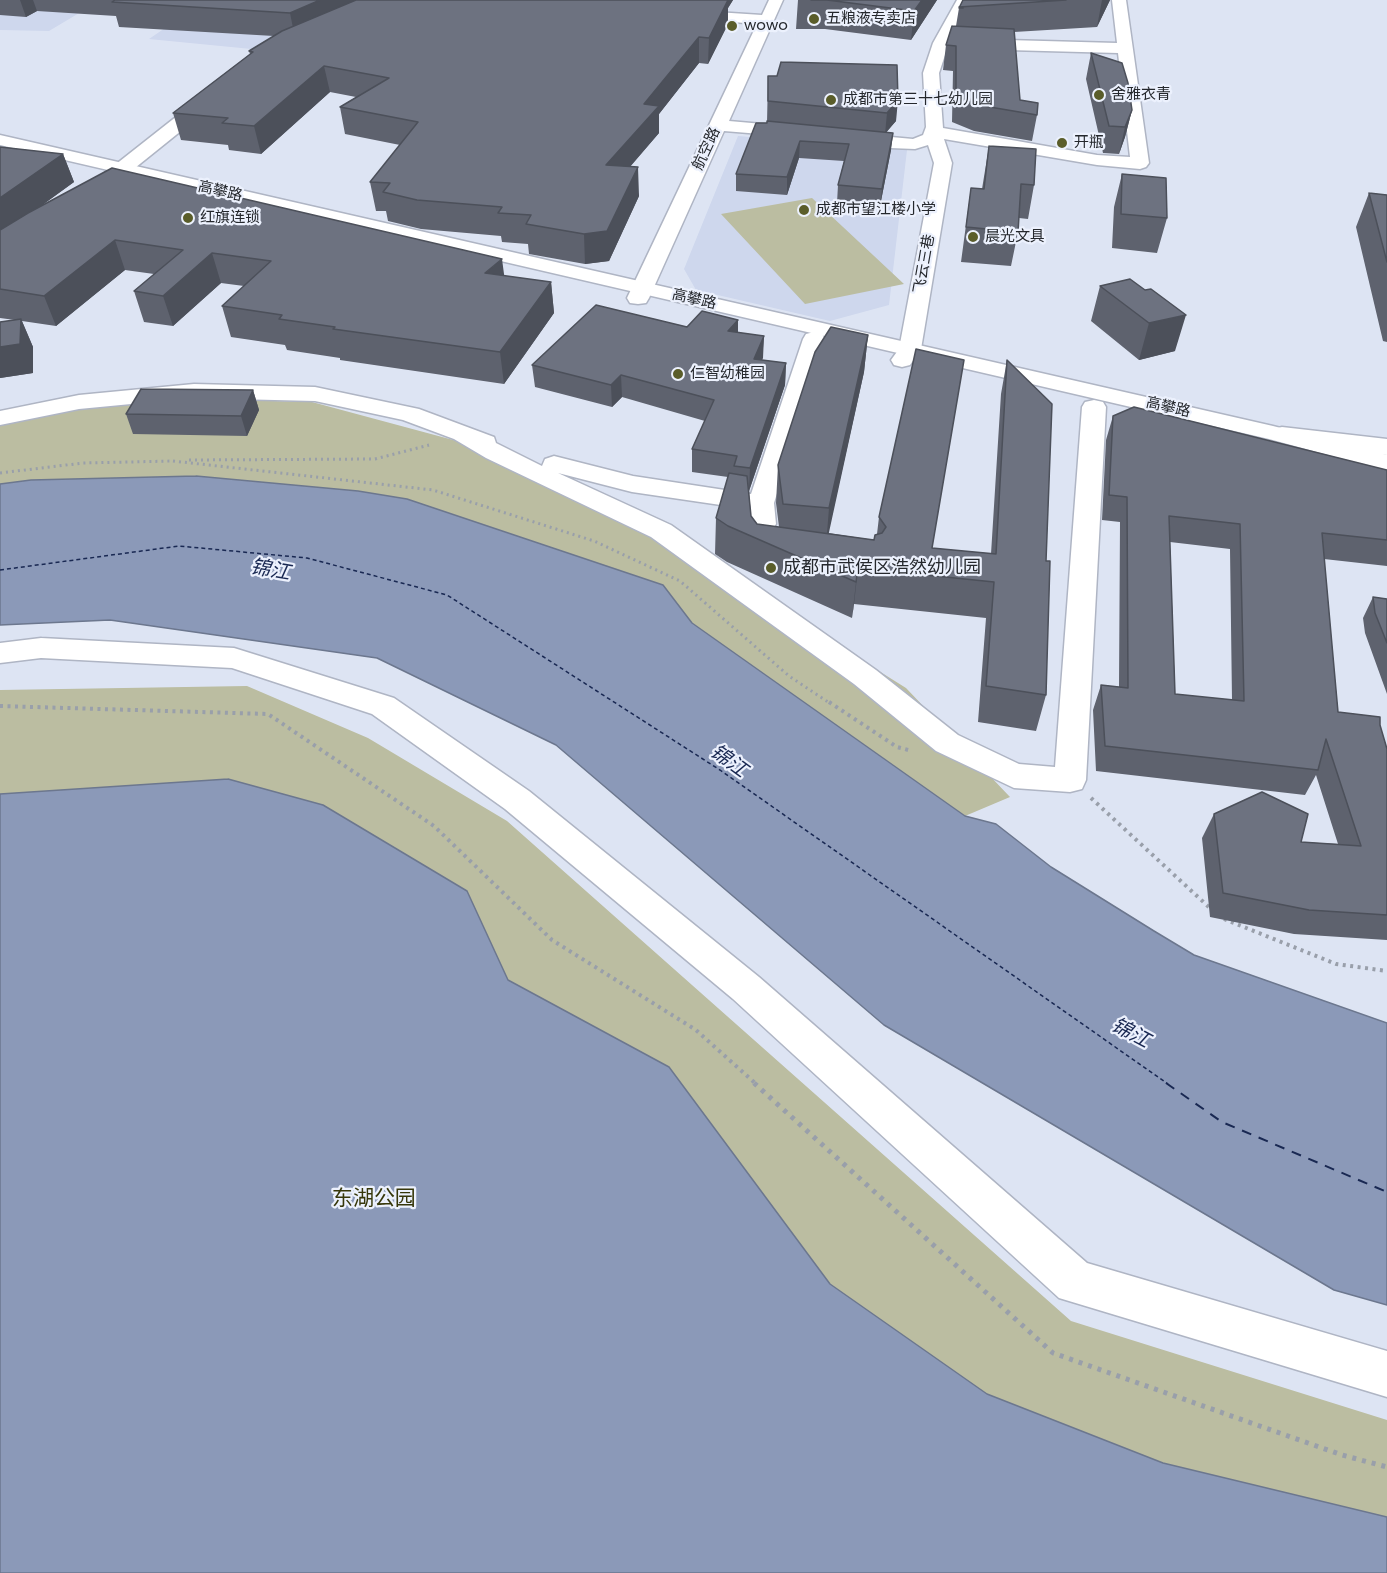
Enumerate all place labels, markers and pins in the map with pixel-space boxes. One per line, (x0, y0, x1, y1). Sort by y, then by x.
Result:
place label: 五粮液专卖店 (826, 10, 916, 28)
marker: 五粮液专卖店 (807, 12, 821, 26)
place label: wowo (744, 17, 788, 35)
marker: wowo (725, 19, 739, 33)
place label: 舍雅衣青 (1111, 86, 1171, 104)
marker: 舍雅衣青 (1092, 88, 1106, 102)
place label: 成都市第三十七幼儿园 (843, 91, 993, 109)
marker: 成都市第三十七幼儿园 (824, 93, 838, 107)
place label: 开瓶 (1074, 134, 1104, 152)
marker: 开瓶 (1055, 136, 1069, 150)
place label: 成都市望江楼小学 (816, 201, 936, 219)
marker: 成都市望江楼小学 (797, 203, 811, 217)
place label: 红旗连锁 (200, 209, 260, 227)
marker: 红旗连锁 (181, 211, 195, 225)
place label: 晨光文具 (985, 228, 1045, 246)
marker: 晨光文具 (966, 230, 980, 244)
place label: 仁智幼稚园 (690, 365, 765, 383)
marker: 仁智幼稚园 (671, 367, 685, 381)
place label: 成都市武侯区浩然幼儿园 (783, 557, 981, 579)
marker: 成都市武侯区浩然幼儿园 (764, 561, 778, 575)

